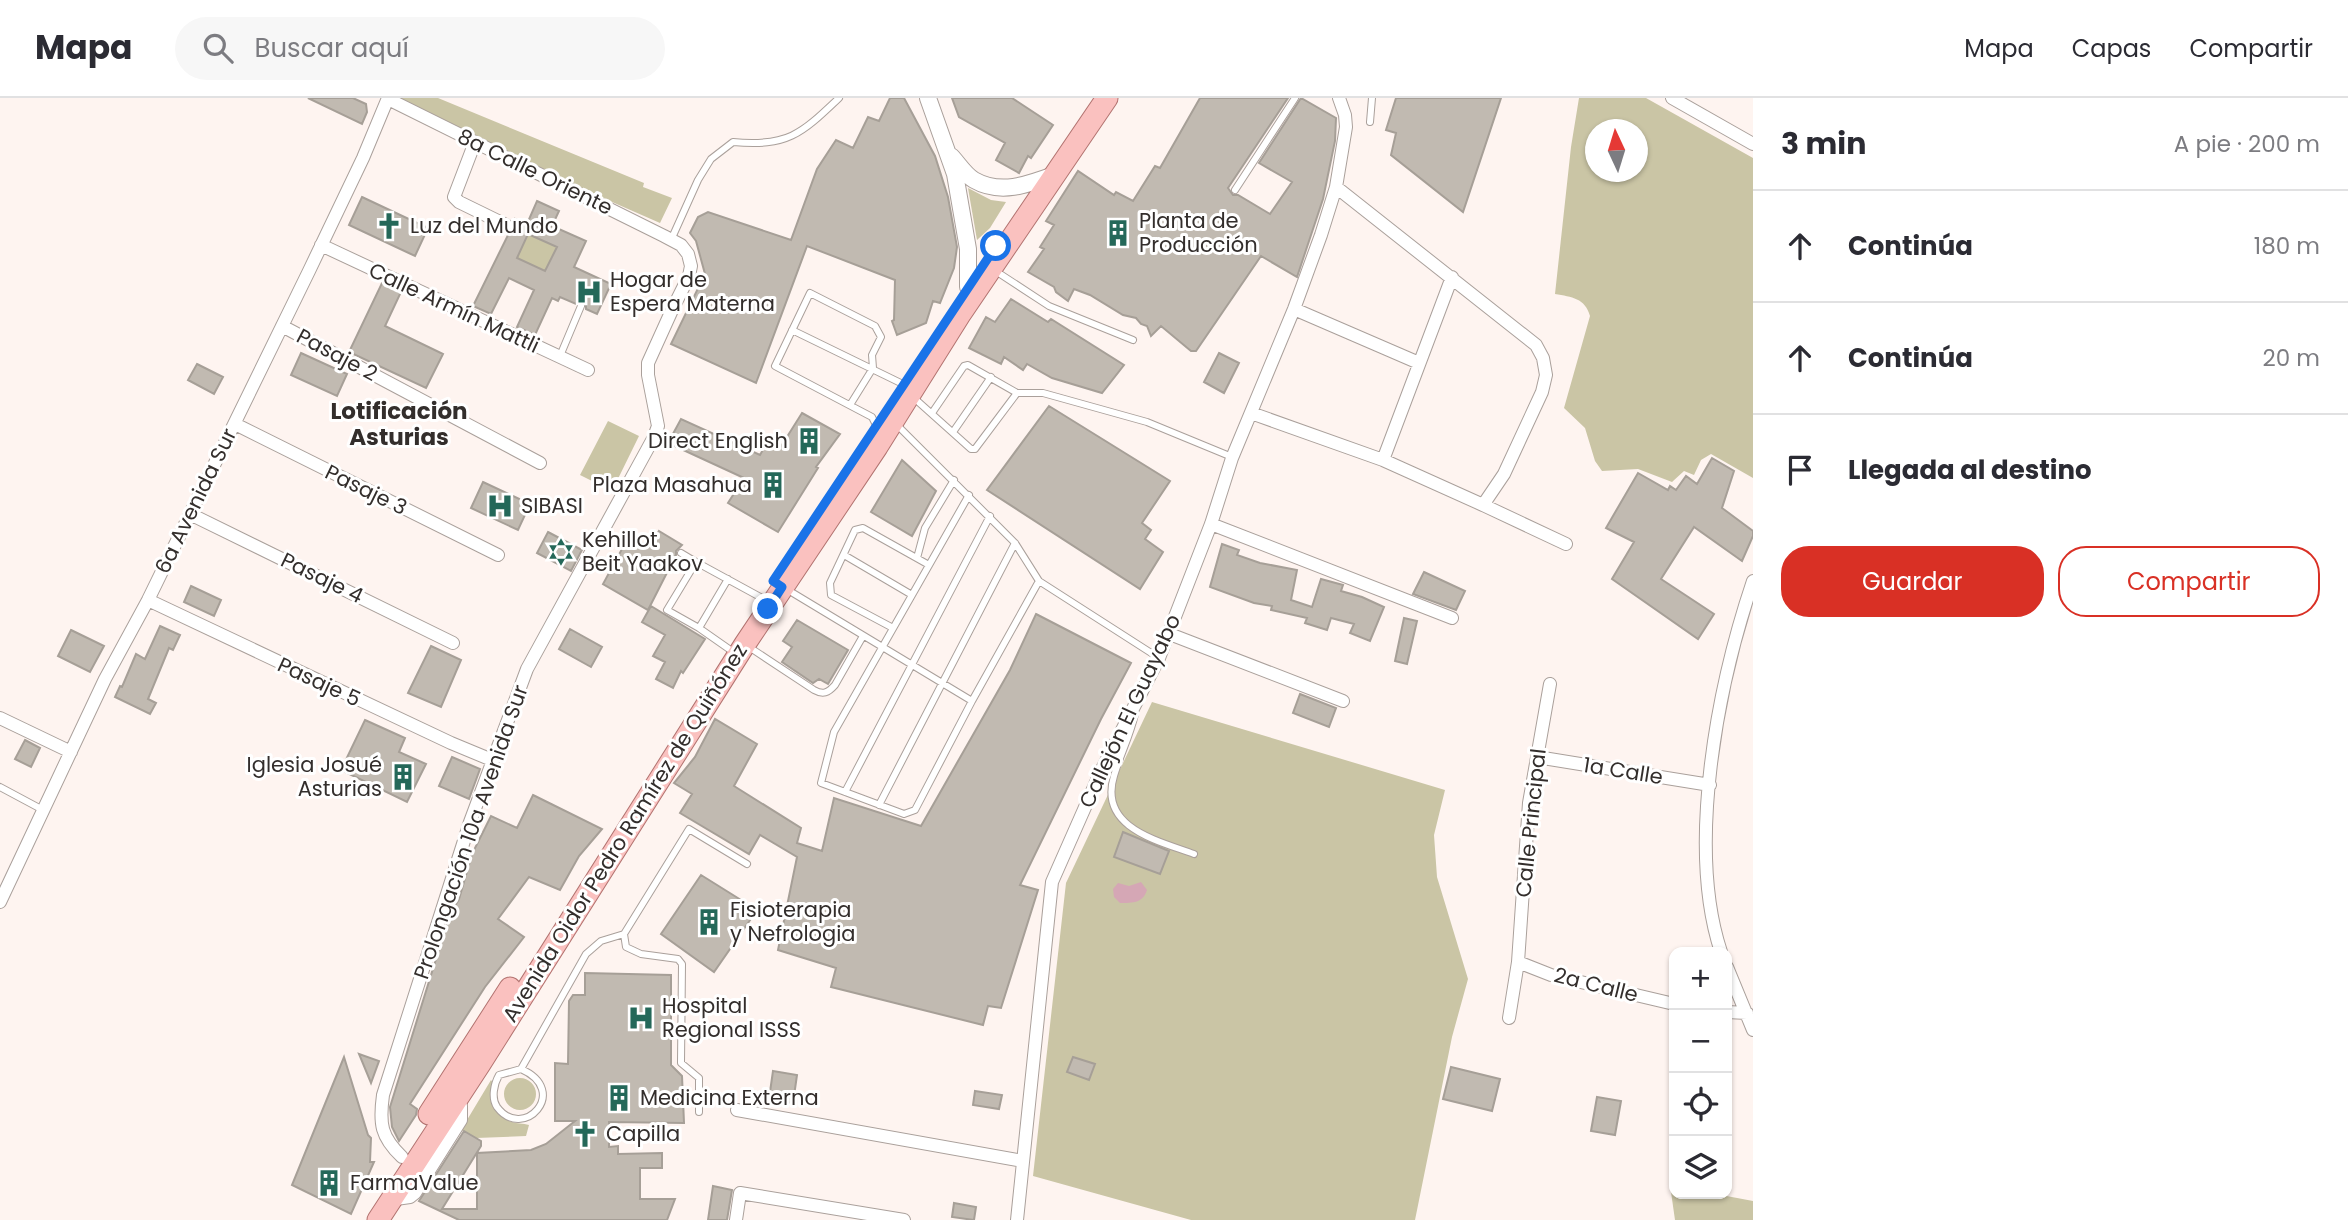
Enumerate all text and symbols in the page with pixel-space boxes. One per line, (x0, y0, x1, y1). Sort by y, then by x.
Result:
search box (175, 17, 665, 80)
text: Mapa (35, 24, 133, 71)
icon: search (199, 29, 237, 67)
text: Buscar aquí (255, 30, 409, 66)
text: Mapa (1964, 32, 2034, 65)
text: Capas (2072, 32, 2151, 65)
text: Compartir (2189, 32, 2313, 65)
north arrow (1585, 119, 1648, 182)
street label: 8a Calle Oriente (453, 121, 618, 222)
text: 3 min (1781, 122, 1866, 165)
text: A pie · 200 m (2174, 128, 2320, 160)
place label: Planta de Producción (1139, 206, 1258, 259)
church icon: Luz del Mundo (374, 211, 404, 241)
place label: Luz del Mundo (410, 211, 558, 240)
building icon: Planta de Producción (1103, 218, 1133, 248)
icon: ahead (1781, 227, 1819, 265)
text: Continúa (1848, 228, 1973, 264)
route start (980, 230, 1011, 261)
text: 180 m (2254, 230, 2320, 262)
street label: Calle Armín Mattli (364, 255, 544, 360)
place label: Hogar de Espera Materna (610, 265, 775, 318)
hospital icon: Hogar de Espera Materna (574, 277, 604, 307)
street label: Pasaje 2 (292, 321, 383, 388)
icon: ahead (1781, 339, 1819, 377)
text: Continúa (1848, 340, 1973, 376)
text: 20 m (2262, 342, 2320, 374)
district label: Lotificación Asturias (330, 395, 468, 453)
street label: 6a Avenida Sur (148, 423, 243, 578)
place label: Direct English (648, 426, 788, 455)
building icon: Direct English (794, 426, 824, 456)
icon: arrive (1781, 451, 1819, 489)
text: Llegada al destino (1848, 452, 2092, 488)
street label: Pasaje 3 (320, 457, 412, 522)
place label: Plaza Masahua (593, 470, 752, 499)
building icon: Plaza Masahua (758, 470, 788, 500)
hospital icon: SIBASI (485, 491, 515, 521)
place label: SIBASI (521, 491, 583, 520)
place label: Kehillot Beit Yaakov (582, 525, 703, 578)
synagogue icon: Kehillot Beit Yaakov (546, 537, 576, 567)
street label: Pasaje 4 (276, 545, 368, 610)
button: Guardar (1781, 546, 2044, 617)
button: Compartir (2058, 546, 2320, 617)
route end (752, 593, 783, 624)
street label: Callejón El Guayabo (1072, 609, 1187, 812)
street label: Avenida Oidor Pedro Ramírez de Quiñónez (495, 638, 754, 1028)
street label: Pasaje 5 (273, 650, 365, 713)
street label: Prolongación 10a Avenida Sur (406, 681, 535, 983)
street label: Calle Principal (1508, 747, 1553, 899)
place label: Iglesia Josué Asturias (247, 750, 382, 803)
street label: 1a Calle (1581, 750, 1665, 791)
building icon: Iglesia Josué Asturias (388, 762, 418, 792)
place label: Fisioterapia y Nefrologia (730, 895, 856, 948)
building icon: Fisioterapia y Nefrologia (694, 907, 724, 937)
map controls (1669, 947, 1732, 1199)
button: + (1669, 947, 1732, 1010)
street label: 2a Calle (1551, 960, 1641, 1009)
place label: Hospital Regional ISSS (662, 991, 801, 1044)
hospital icon: Hospital Regional ISSS (626, 1003, 656, 1033)
button: − (1669, 1010, 1732, 1073)
button: locate (1669, 1073, 1732, 1136)
building icon: Medicina Externa (604, 1083, 634, 1113)
place label: Medicina Externa (640, 1083, 819, 1112)
church icon: Capilla (570, 1119, 600, 1149)
place label: Capilla (606, 1119, 680, 1148)
button: layers (1669, 1136, 1732, 1199)
building icon: FarmaValue (314, 1168, 344, 1198)
place label: FarmaValue (350, 1168, 478, 1197)

